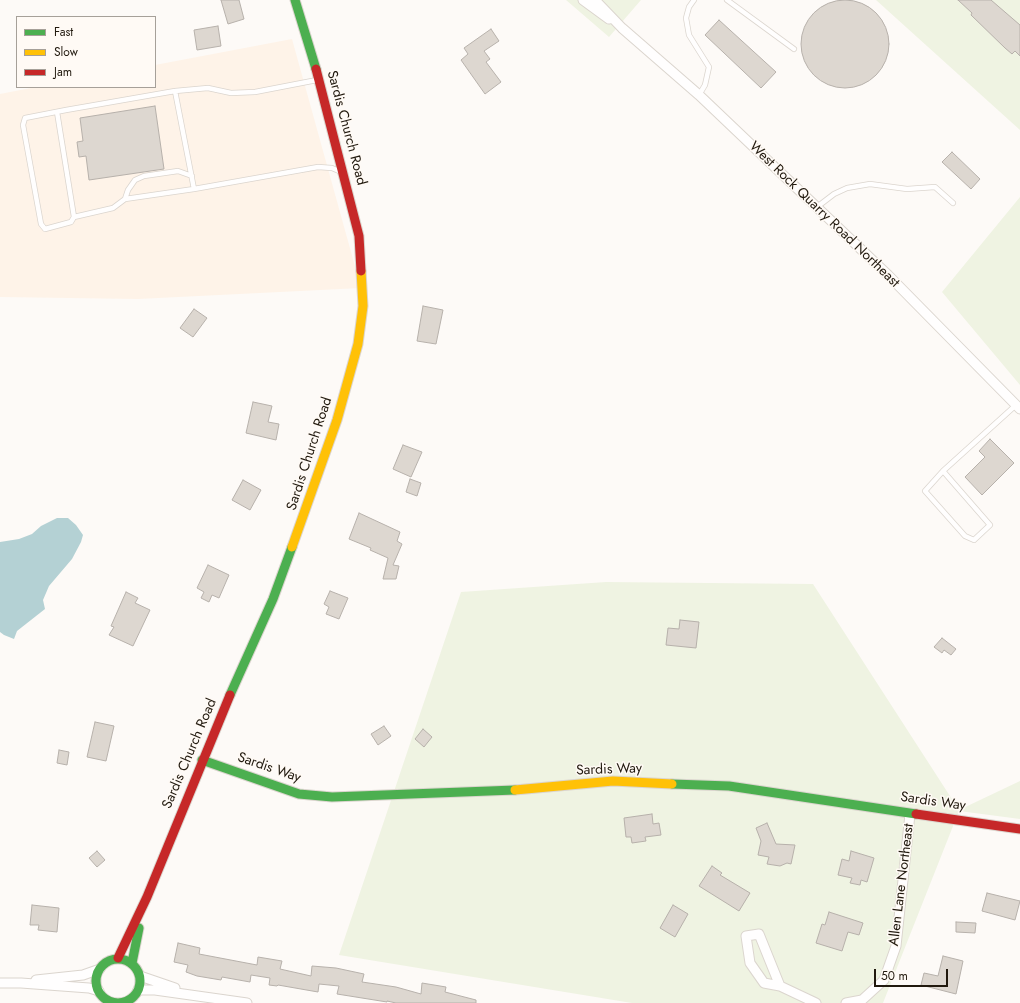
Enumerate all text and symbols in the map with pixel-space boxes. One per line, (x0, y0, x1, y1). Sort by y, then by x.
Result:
legend (16, 16, 156, 88)
text: Fast (54, 23, 73, 41)
text: Slow (54, 43, 78, 61)
text: Jam (54, 63, 72, 81)
street label: Sardis Church Road (323, 69, 369, 187)
street label: West Rock Quarry Road Northeast (745, 139, 903, 291)
street label: Sardis Church Road (284, 395, 336, 513)
street label: Sardis Church Road (159, 696, 221, 812)
street label: Sardis Way (235, 749, 303, 787)
street label: Sardis Way (576, 760, 642, 780)
street label: Sardis Way (899, 789, 967, 815)
street label: Allen Lane Northeast (886, 823, 918, 947)
scale bar (876, 961, 950, 987)
text: 50 m (881, 967, 908, 985)

